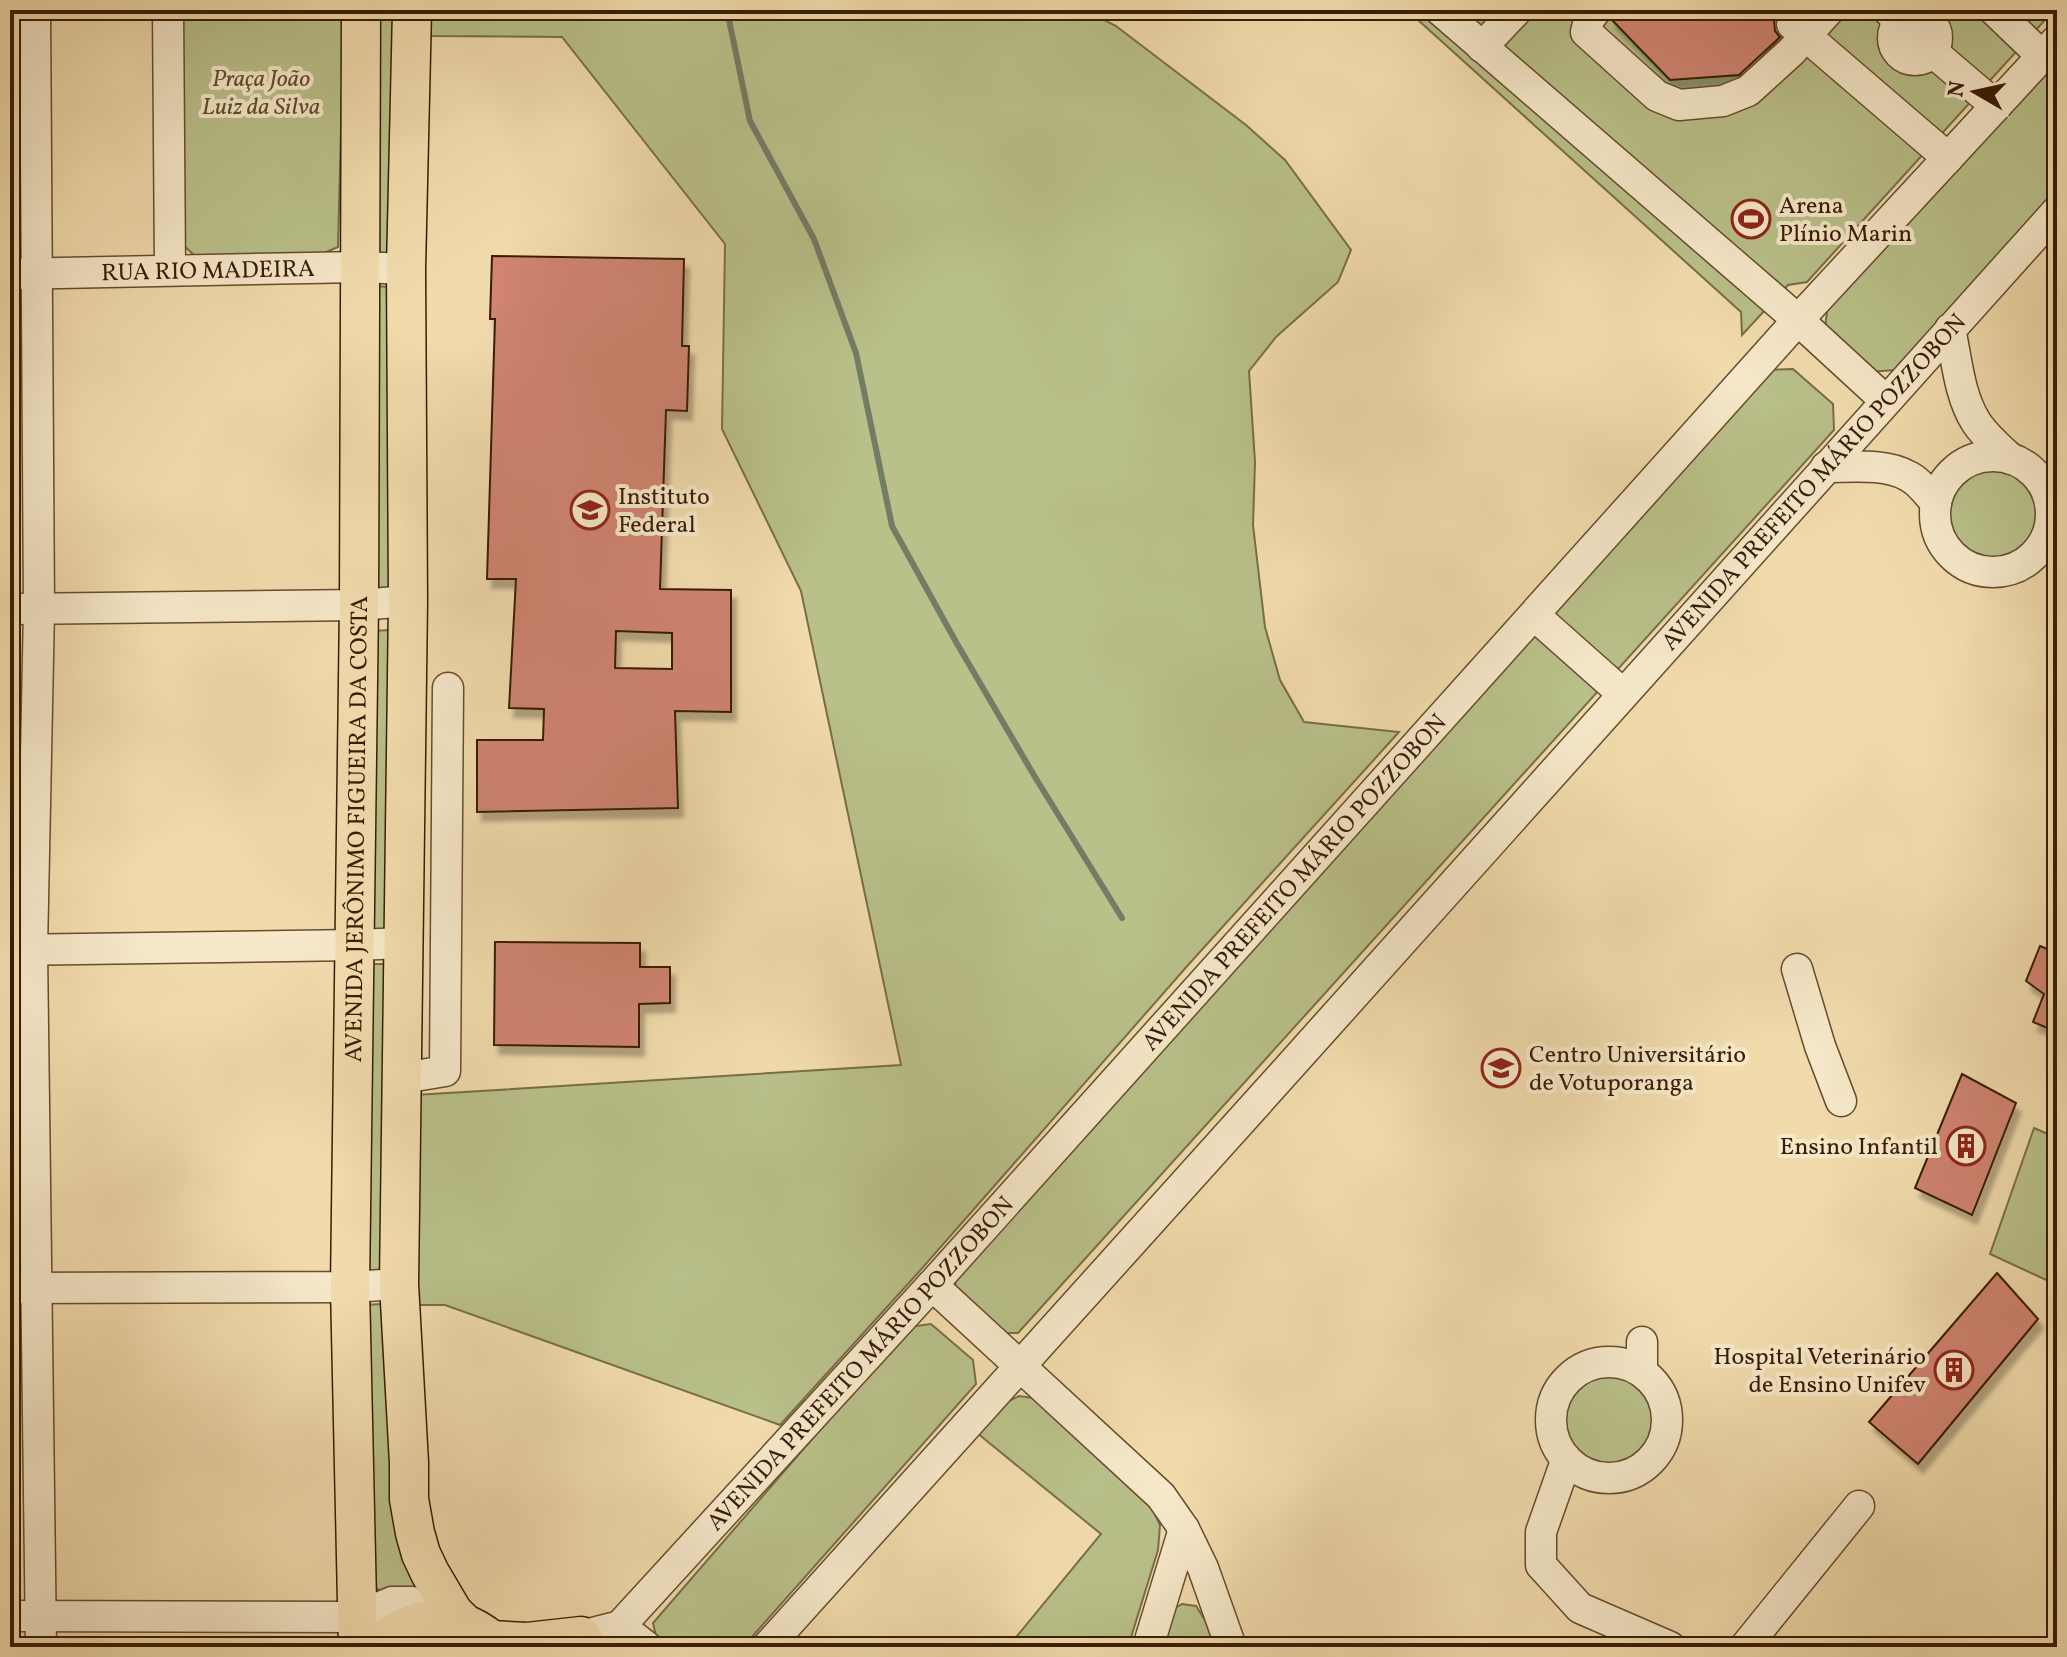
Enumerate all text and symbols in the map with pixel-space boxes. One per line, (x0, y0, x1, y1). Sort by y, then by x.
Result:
north arrow (1935, 52, 2015, 132)
park label: Praça João Luiz da Silva (202, 63, 320, 125)
text: N (1941, 79, 1974, 100)
place label: Arena Plínio Marin (1779, 190, 1912, 252)
sports icon: Arena Plínio Marin (1730, 198, 1772, 240)
street label: RUA RIO MADEIRA (101, 253, 315, 291)
street label: AVENIDA PREFEITO MÁRIO POZZOBON (1654, 307, 1975, 659)
place label: Instituto Federal (618, 481, 710, 543)
school or university icon: Instituto Federal (569, 489, 611, 531)
street label: AVENIDA JERÔNIMO FIGUEIRA DA COSTA (338, 596, 378, 1063)
street label: AVENIDA PREFEITO MÁRIO POZZOBON (1135, 707, 1456, 1059)
place label: Centro Universitário de Votuporanga (1529, 1039, 1746, 1101)
school or university icon: Centro Universitário de Votuporanga (1480, 1047, 1522, 1089)
building icon: Ensino Infantil (1945, 1125, 1987, 1167)
place label: Ensino Infantil (1780, 1131, 1938, 1165)
street label: AVENIDA PREFEITO MÁRIO POZZOBON (700, 1190, 1023, 1540)
place label: Hospital Veterinário de Ensino Unifev (1714, 1341, 1926, 1403)
building icon: Hospital Veterinário de Ensino Unifev (1933, 1349, 1975, 1391)

